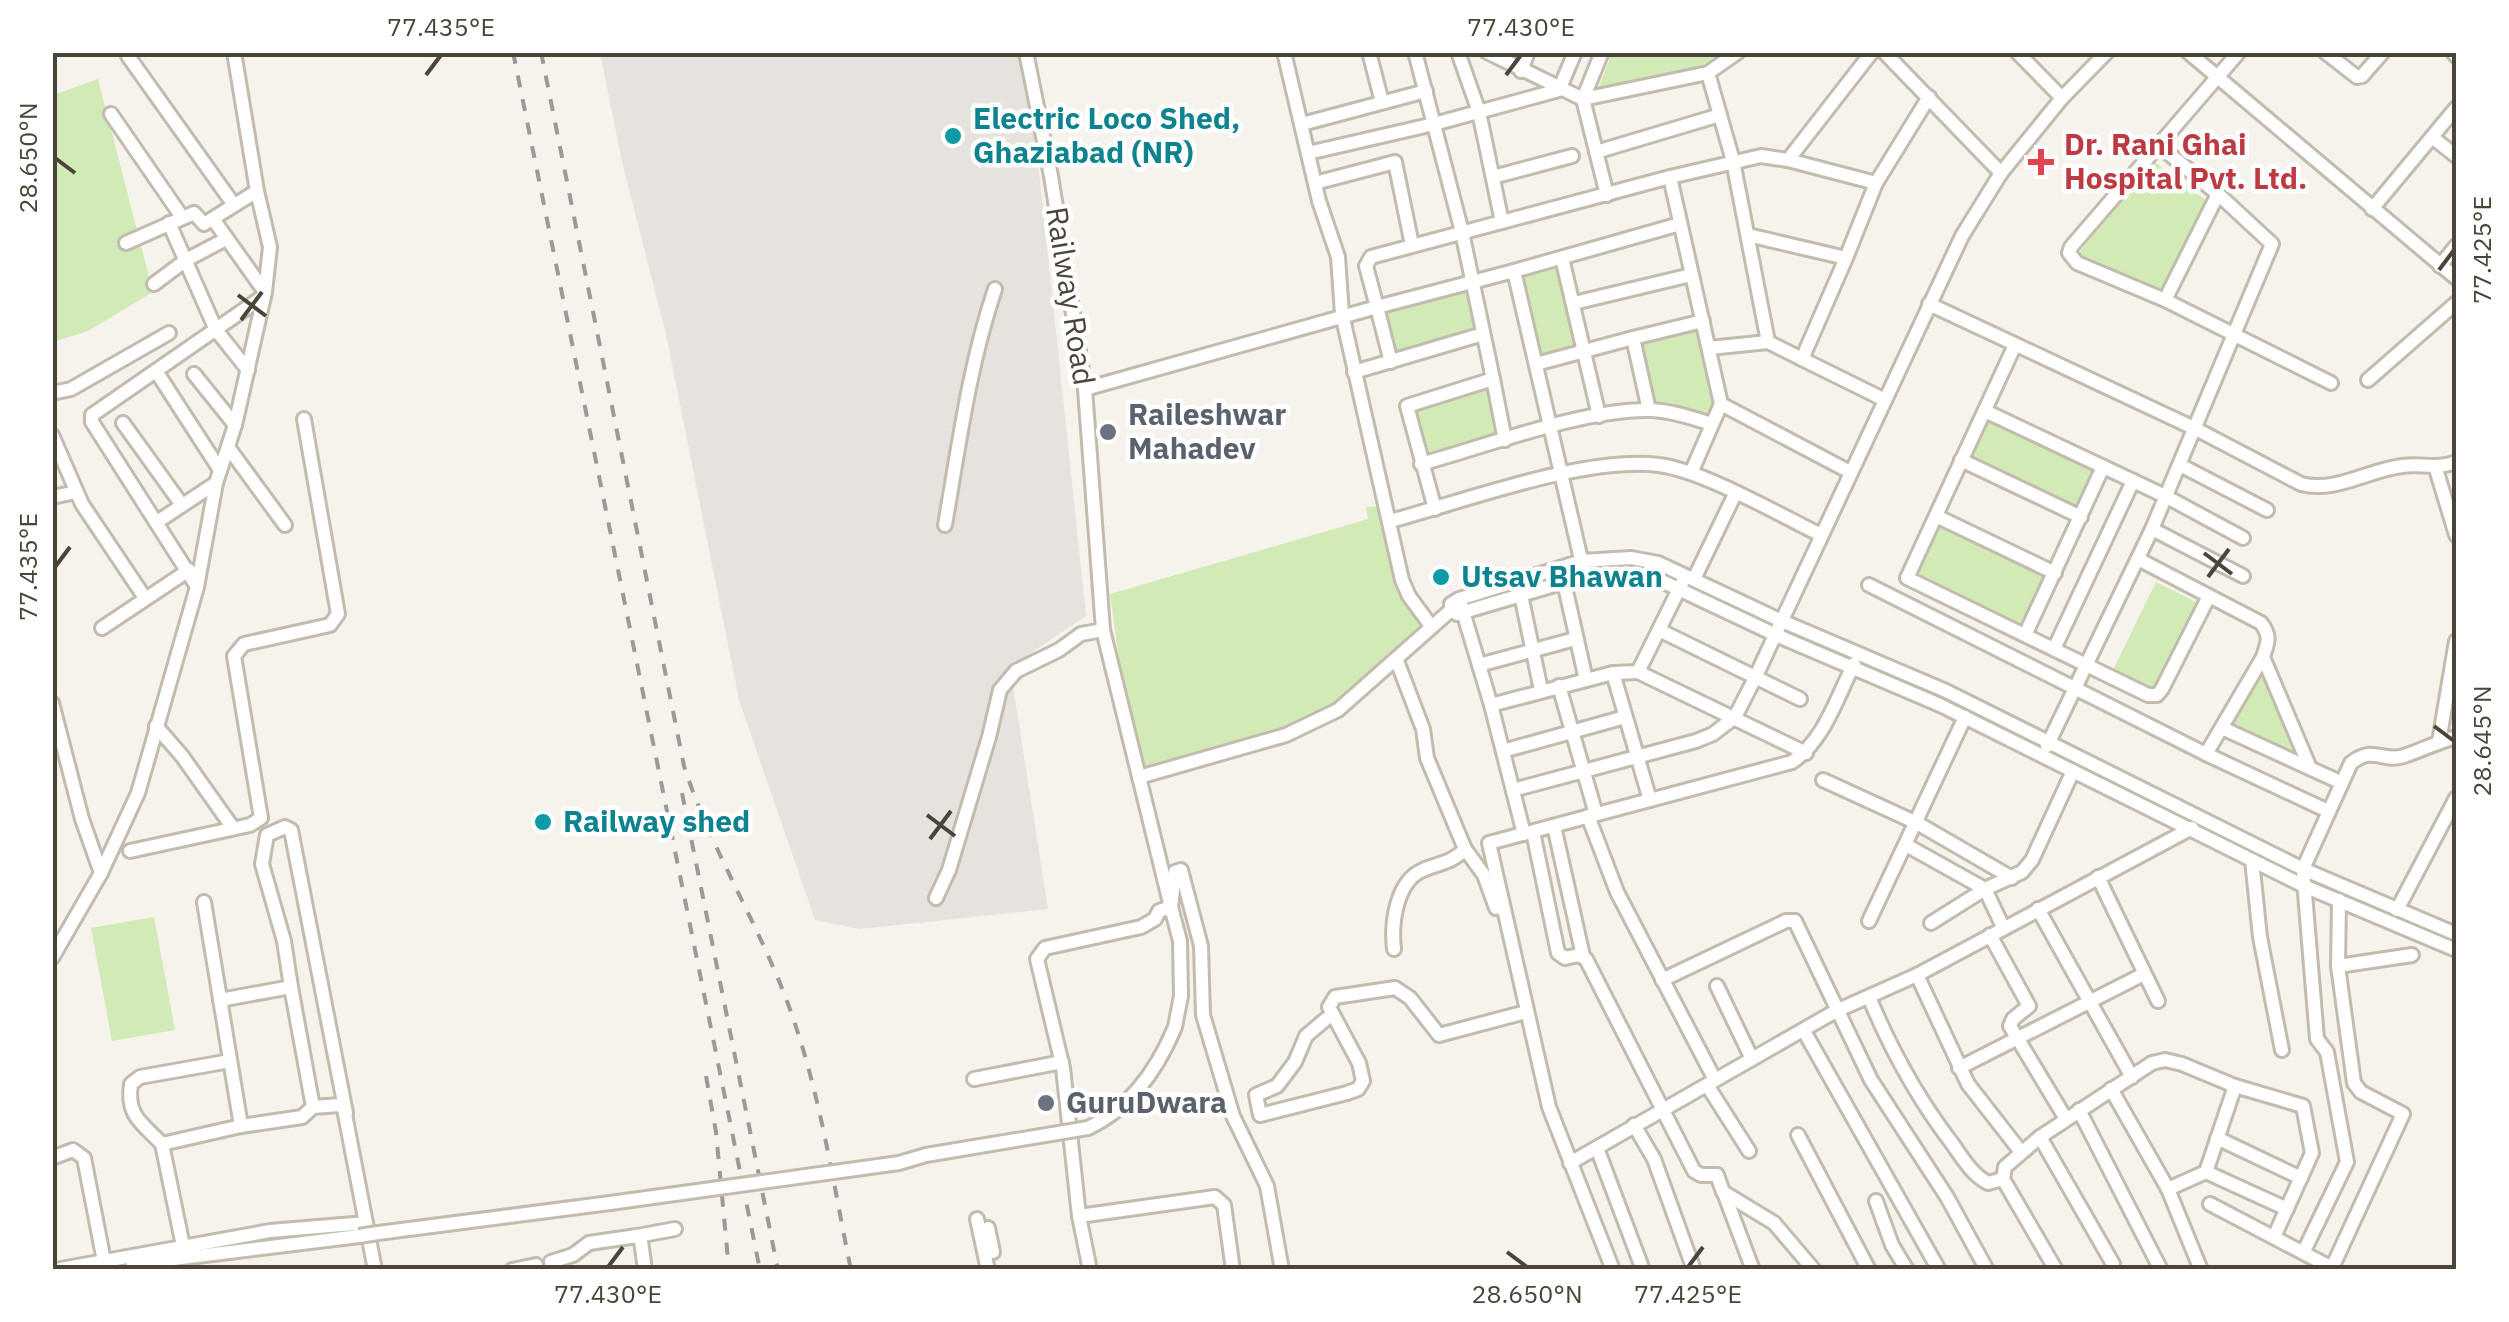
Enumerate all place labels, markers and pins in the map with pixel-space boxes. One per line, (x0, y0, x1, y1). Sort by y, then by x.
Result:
place label: Electric Loco Shed, Ghaziabad (NR) (973, 98, 1240, 171)
place label: Dr. Rani Ghai Hospital Pvt. Ltd. (2064, 124, 2307, 197)
marker: Electric Loco Shed, Ghaziabad (NR) (942, 125, 964, 147)
marker: Dr. Rani Ghai Hospital Pvt. Ltd. (2028, 149, 2054, 175)
place label: Raileshwar Mahadev (1128, 394, 1286, 467)
marker: Raileshwar Mahadev (1097, 421, 1119, 443)
place label: Utsav Bhawan (1461, 556, 1663, 595)
marker: Utsav Bhawan (1430, 566, 1452, 588)
place label: Railway shed (563, 801, 750, 840)
marker: Railway shed (532, 811, 554, 833)
place label: GuruDwara (1066, 1082, 1227, 1121)
marker: GuruDwara (1035, 1092, 1057, 1114)

